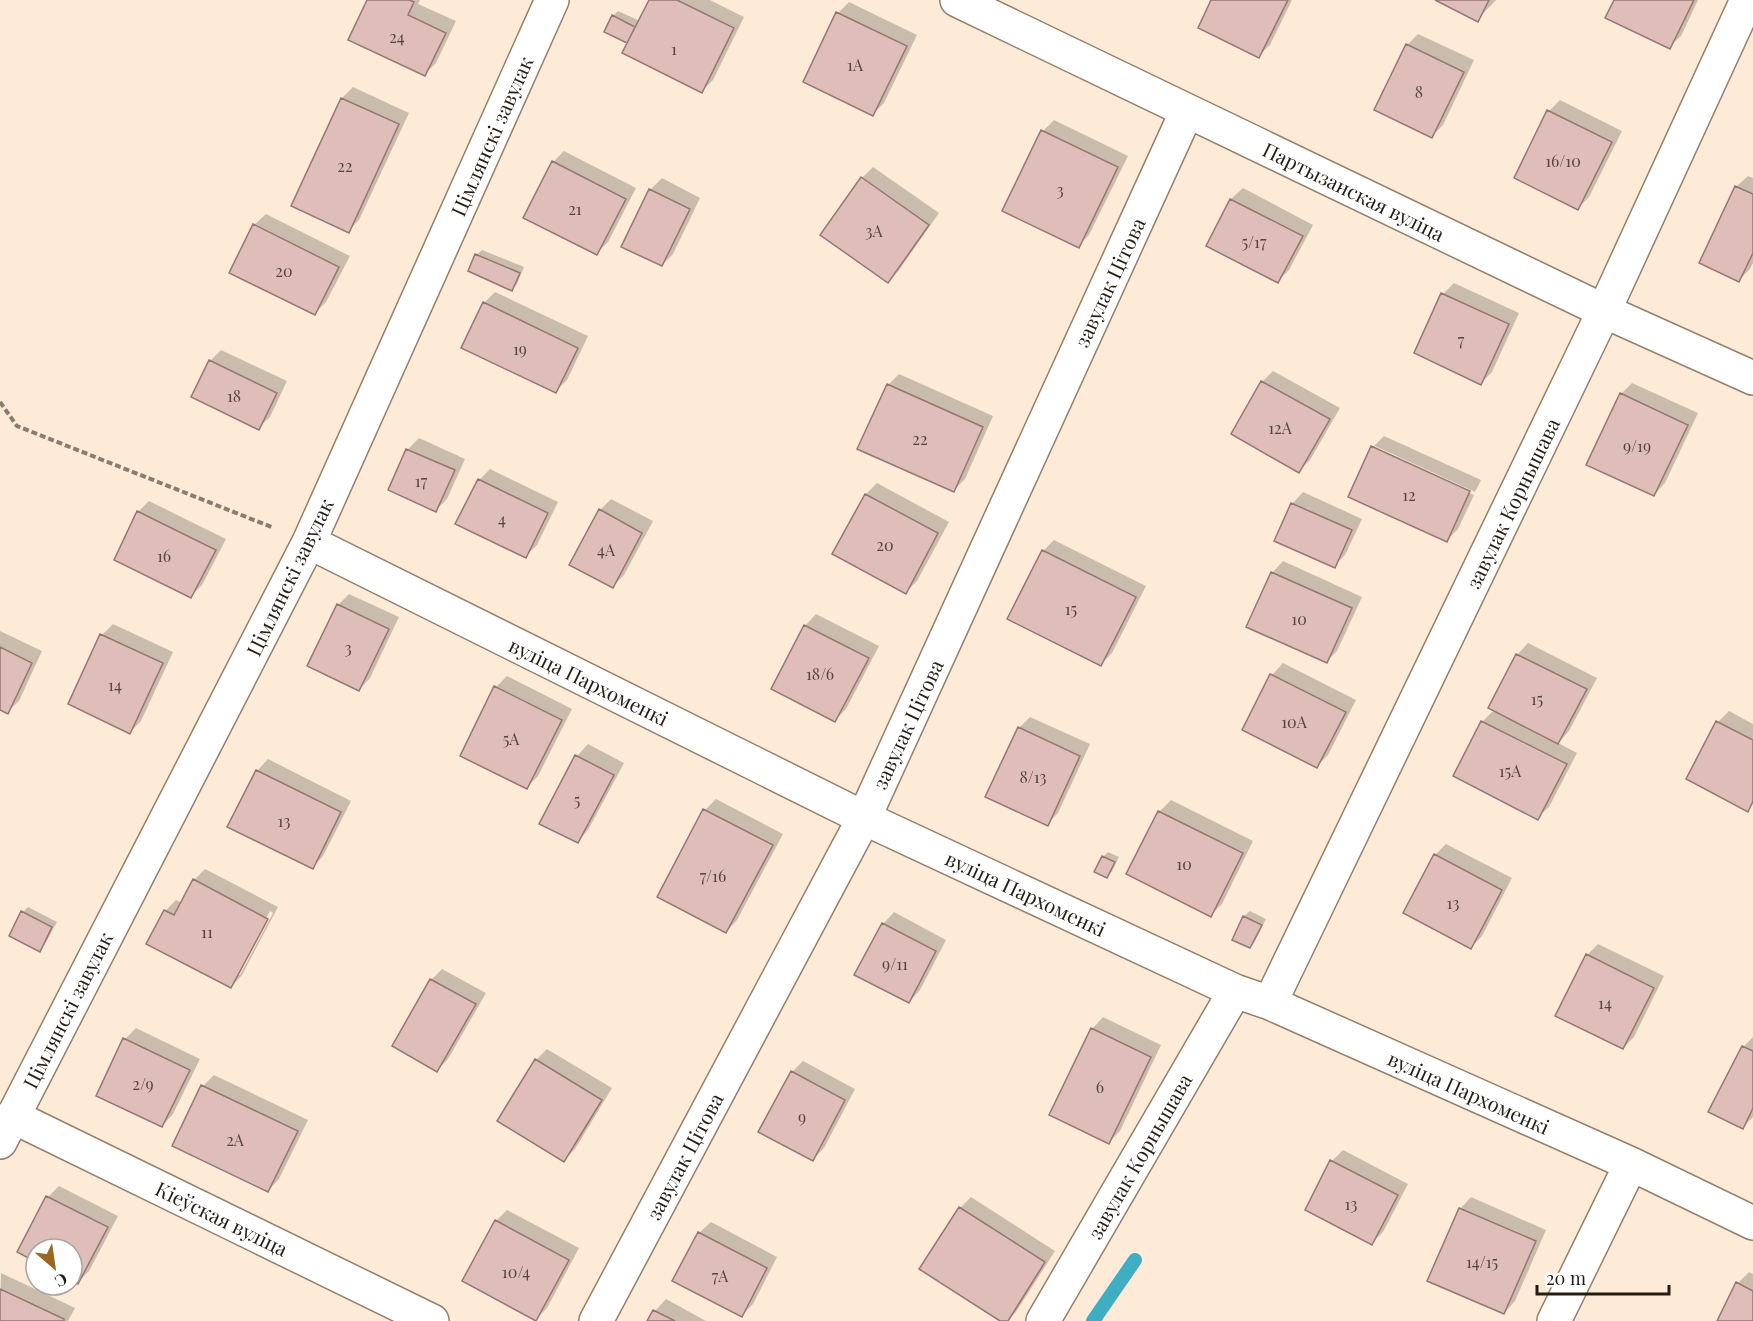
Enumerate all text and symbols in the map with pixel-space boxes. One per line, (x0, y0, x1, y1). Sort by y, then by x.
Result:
house number: 24 (389, 26, 405, 47)
house number: 1 (671, 38, 677, 59)
street label: Цімлянскі завулак (444, 51, 539, 220)
house number: 1А (847, 54, 864, 75)
house number: 8 (1415, 81, 1423, 102)
street label: Партызанская вуліца (1259, 135, 1449, 247)
house number: 16/10 (1545, 150, 1581, 171)
house number: 22 (337, 155, 353, 176)
house number: 3 (1056, 179, 1064, 200)
house number: 21 (568, 198, 582, 219)
street label: завулак Цітова (1067, 213, 1151, 351)
house number: 3А (865, 220, 884, 241)
house number: 5/17 (1241, 231, 1267, 252)
house number: 20 (275, 260, 293, 281)
house number: 7 (1458, 329, 1465, 350)
house number: 19 (513, 338, 527, 359)
house number: 18 (227, 385, 241, 406)
street label: завулак Корнышава (1459, 413, 1565, 593)
house number: 12А (1268, 417, 1293, 438)
house number: 22 (912, 428, 928, 449)
house number: 9/19 (1623, 435, 1651, 456)
house number: 17 (415, 470, 428, 491)
house number: 12 (1402, 484, 1416, 505)
street label: Цімлянскі завулак (239, 493, 339, 660)
house number: 4 (498, 508, 506, 529)
house number: 20 (876, 534, 894, 555)
house number: 4А (597, 539, 616, 560)
house number: 16 (157, 545, 171, 566)
house number: 15 (1065, 598, 1077, 619)
house number: 10 (1291, 608, 1307, 629)
street label: вуліца Пархоменкі (505, 631, 673, 731)
house number: 3 (344, 637, 352, 658)
street label: завулак Цітова (865, 655, 949, 793)
house number: 18/6 (806, 663, 834, 684)
house number: 14 (108, 674, 122, 695)
house number: 15 (1531, 688, 1543, 709)
house number: 10А (1281, 711, 1308, 732)
house number: 5А (503, 728, 520, 749)
house number: 15А (1499, 760, 1522, 781)
house number: 8/13 (1019, 766, 1047, 787)
house number: 5 (574, 789, 580, 810)
house number: 13 (278, 810, 290, 831)
street label: вуліца Пархоменкі (941, 844, 1111, 942)
house number: 10 (1176, 853, 1192, 874)
house number: 7/16 (700, 865, 726, 886)
house number: 13 (1447, 892, 1459, 913)
house number: 11 (201, 921, 213, 942)
street label: Цімлянскі завулак (16, 927, 118, 1093)
house number: 9/11 (882, 953, 908, 974)
house number: 14 (1598, 992, 1612, 1013)
street label: вуліца Пархоменкі (1384, 1044, 1554, 1140)
street label: завулак Корнышава (1081, 1068, 1197, 1244)
house number: 2/9 (132, 1073, 154, 1094)
house number: 6 (1096, 1076, 1104, 1097)
street label: завулак Цітова (639, 1088, 729, 1224)
house number: 9 (798, 1106, 806, 1127)
house number: 2А (226, 1129, 245, 1150)
street label: Кіеўская вуліца (151, 1174, 293, 1262)
house number: 13 (1345, 1193, 1357, 1214)
north arrow (24, 1237, 84, 1297)
house number: 14/15 (1466, 1251, 1498, 1272)
scale bar (1537, 1258, 1669, 1296)
house number: 10/4 (502, 1261, 530, 1282)
house number: 7А (712, 1265, 729, 1286)
text: 20 m (1546, 1266, 1586, 1290)
text: С (51, 1269, 72, 1292)

